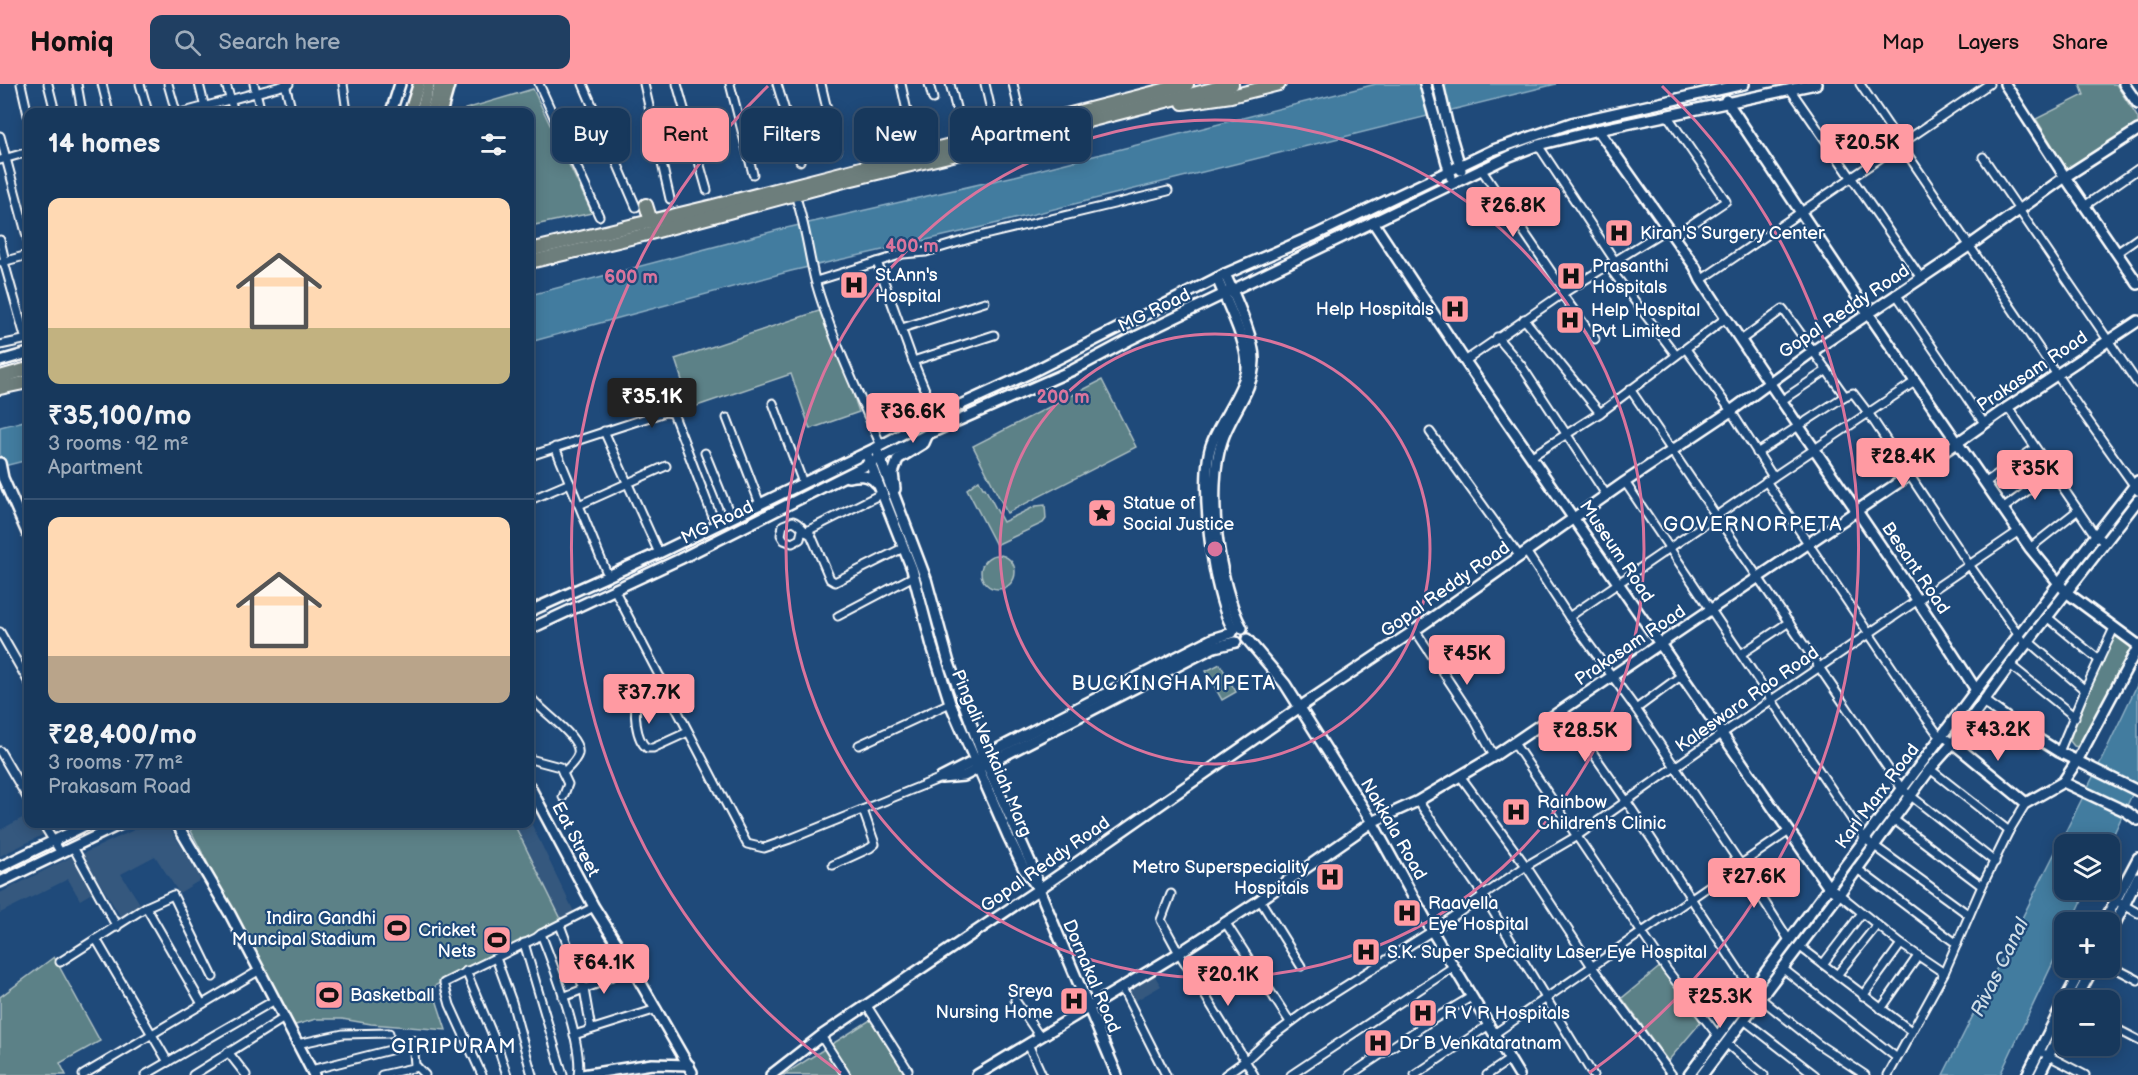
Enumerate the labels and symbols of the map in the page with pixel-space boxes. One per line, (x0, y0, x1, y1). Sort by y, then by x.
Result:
pin: ₹20.5K (1818, 124, 1916, 175)
pin: ₹26.8K (1464, 187, 1562, 238)
hospital icon: Kiran'S Surgery Center (1603, 217, 1635, 249)
place label: Kiran'S Surgery Center (1640, 223, 1825, 244)
text: 400 m (885, 236, 939, 257)
place label: Prasanthi Hospitals (1592, 256, 1669, 298)
hospital icon: Prasanthi Hospitals (1555, 260, 1587, 292)
street label: Gopal Reddy Road (1775, 260, 1913, 363)
place label: St.Ann's Hospital (875, 265, 941, 307)
text: 600 m (604, 267, 658, 288)
hospital icon: St.Ann's Hospital (838, 269, 870, 301)
street label: MG Road (1115, 284, 1194, 337)
hospital icon: Help Hospitals (1439, 293, 1471, 325)
place label: Help Hospitals (1316, 299, 1434, 320)
place label: Help Hospital Pvt Limited (1591, 300, 1700, 342)
hospital icon: Help Hospital Pvt Limited (1554, 304, 1586, 336)
street label: Prakasam Road (1973, 327, 2092, 416)
pin: ₹35.1K (603, 378, 701, 429)
text: 200 m (1036, 387, 1090, 408)
pin: ₹36.6K (864, 393, 962, 444)
pin: ₹28.4K (1854, 438, 1952, 489)
pin: ₹35K (1999, 450, 2071, 501)
place label: Statue of Social Justice (1123, 493, 1235, 535)
street label: MG Road (678, 496, 757, 549)
street label: Museum Road (1575, 496, 1658, 606)
place icon: Statue of Social Justice (1086, 497, 1118, 529)
district label: GOVERNORPETA (1663, 513, 1843, 537)
street label: Besant Road (1877, 518, 1954, 618)
street label: Gopal Reddy Road (1377, 537, 1514, 642)
centre of rings (1205, 539, 1225, 559)
street label: Prakasam Road (1571, 601, 1690, 690)
pin: ₹45K (1431, 635, 1503, 686)
street label: Kaleswara Rao Road (1672, 642, 1823, 757)
street label: Pingali Venkaiah Marg (947, 666, 1036, 840)
district label: BUCKINGHAMPETA (1072, 672, 1276, 696)
pin: ₹37.7K (600, 674, 698, 725)
pin: ₹43.2K (1949, 711, 2047, 762)
pin: ₹28.5K (1536, 712, 1634, 763)
street label: Karl Marx Road (1831, 740, 1924, 853)
street label: Nakkala Road (1356, 775, 1431, 884)
place label: Rainbow Children's Clinic (1537, 792, 1666, 834)
hospital icon: Rainbow Children's Clinic (1500, 796, 1532, 828)
street label: Eat Street (547, 798, 604, 881)
street label: Gopal Reddy Road (977, 812, 1114, 917)
place label: Metro Superspeciality Hospitals (1132, 857, 1310, 899)
pin: ₹27.6K (1705, 858, 1803, 909)
hospital icon: Metro Superspeciality Hospitals (1314, 861, 1346, 893)
place label: Raavella Eye Hospital (1428, 893, 1529, 935)
hospital icon: Raavella Eye Hospital (1391, 897, 1423, 929)
place label: Indira Gandhi Muncipal Stadium (232, 908, 376, 950)
sports icon: Indira Gandhi Muncipal Stadium (381, 912, 413, 944)
water label: Rivas Canal (1966, 913, 2035, 1021)
street label: Dornakal Road (1058, 916, 1125, 1036)
place label: Cricket Nets (418, 920, 476, 962)
sports icon: Cricket Nets (481, 924, 513, 956)
hospital icon: S.K. Super Speciality Laser Eye Hospital (1350, 936, 1382, 968)
place label: S.K. Super Speciality Laser Eye Hospital (1387, 942, 1707, 963)
pin: ₹64.1K (555, 944, 653, 995)
pin: ₹20.1K (1179, 956, 1277, 1007)
pin: ₹25.3K (1671, 978, 1769, 1029)
sports icon: Basketball (313, 979, 345, 1011)
place label: Sreya Nursing Home (935, 981, 1053, 1023)
place label: Basketball (350, 985, 435, 1006)
hospital icon: Sreya Nursing Home (1058, 985, 1090, 1017)
hospital icon: R V R Hospitals (1407, 997, 1439, 1029)
place label: R V R Hospitals (1444, 1003, 1570, 1024)
hospital icon: Dr B Venkataratnam (1362, 1027, 1394, 1059)
place label: Dr B Venkataratnam (1399, 1033, 1562, 1054)
district label: GIRIPURAM (391, 1035, 517, 1059)

